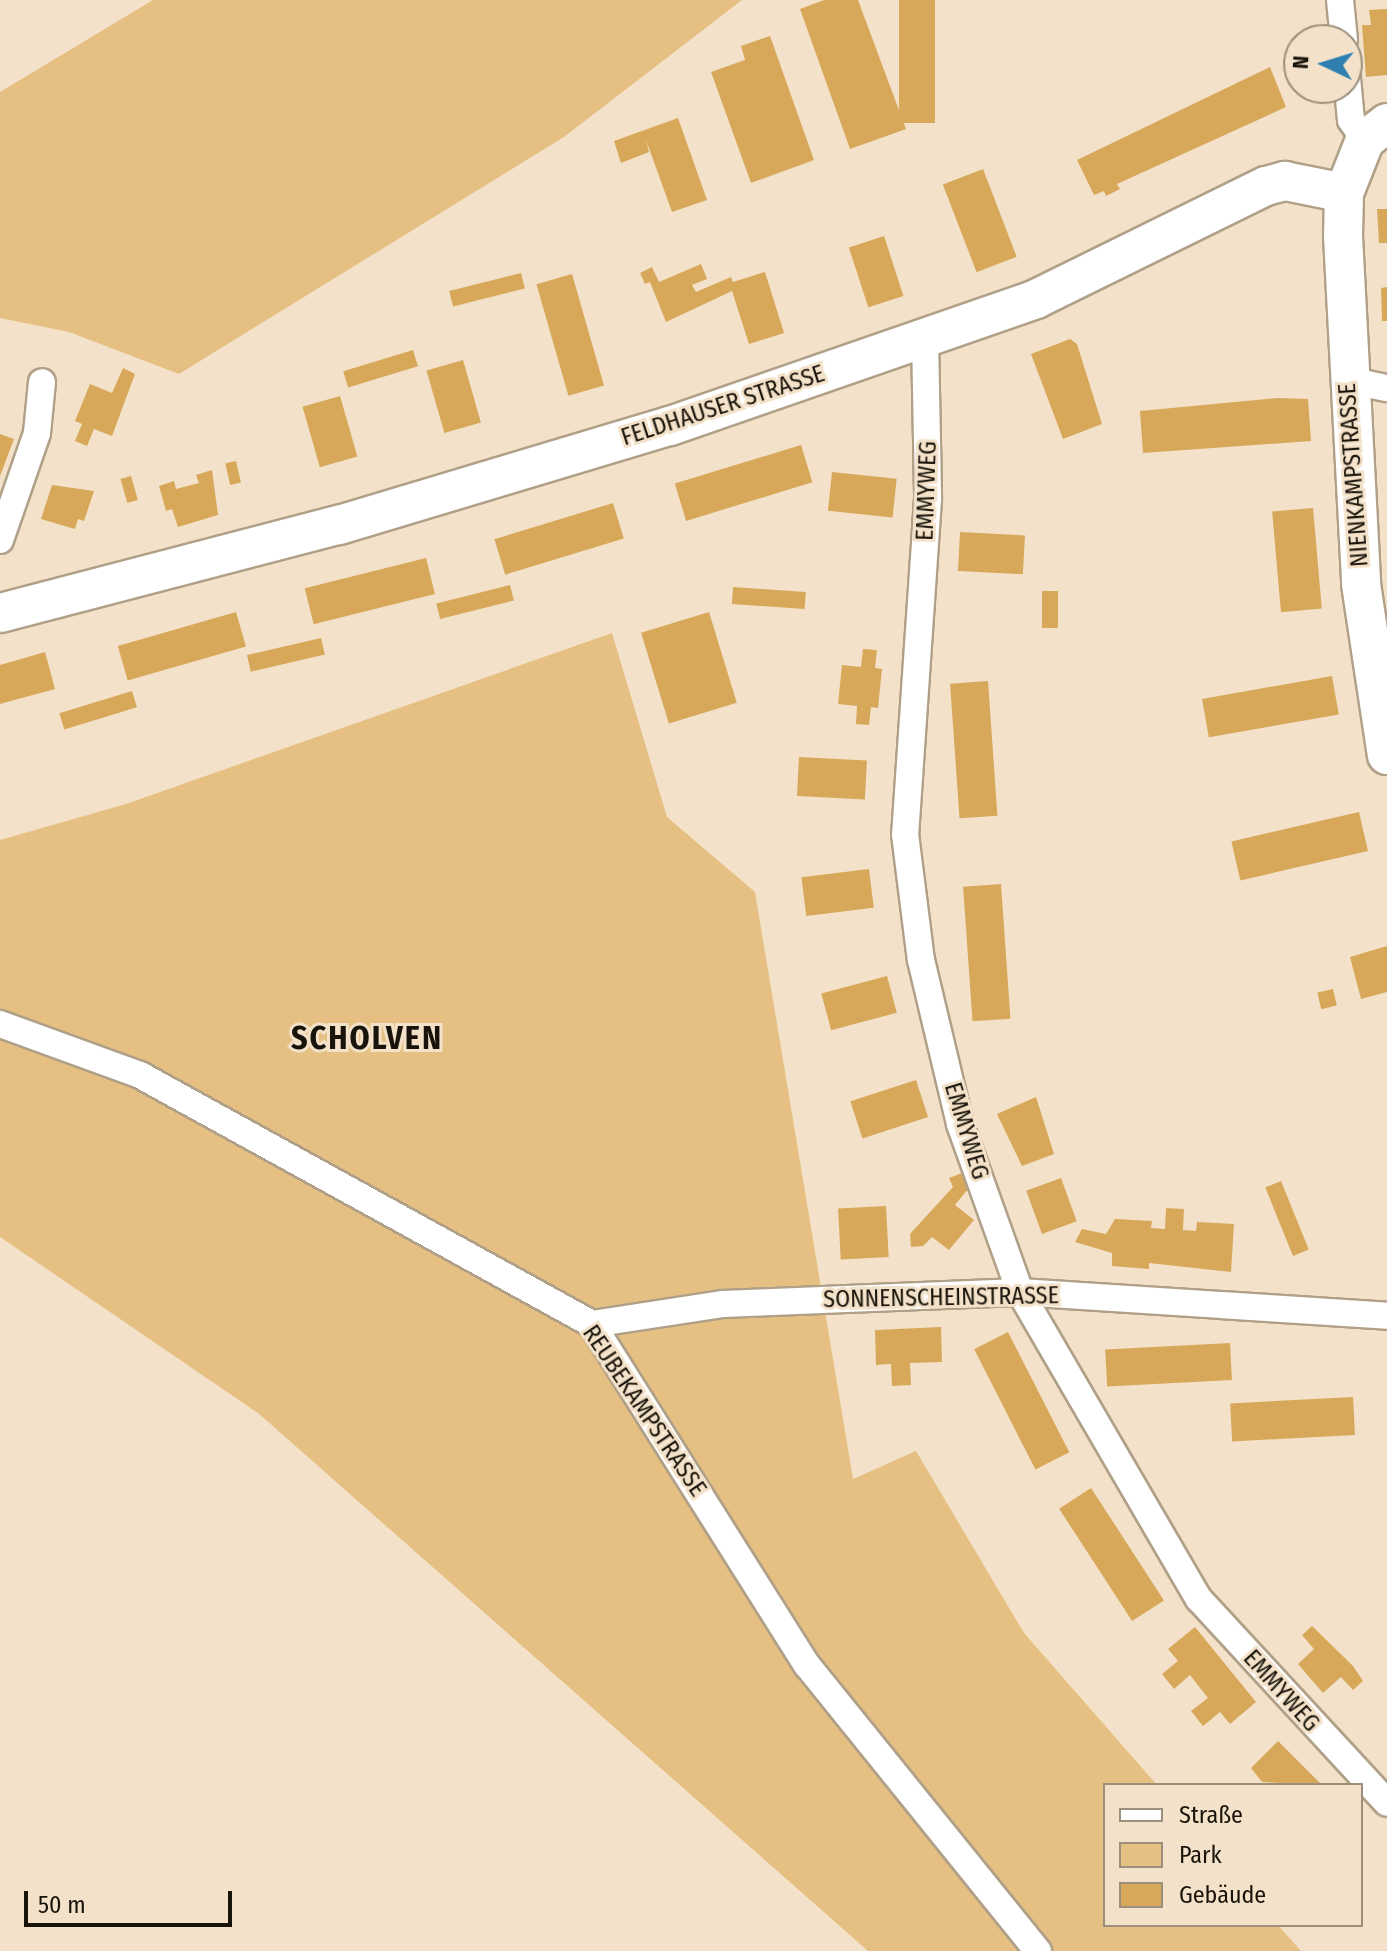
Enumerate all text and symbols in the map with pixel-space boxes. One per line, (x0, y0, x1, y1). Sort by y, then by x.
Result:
north arrow (1283, 24, 1363, 104)
text: N (1287, 55, 1314, 70)
street label: FELDHAUSER STRASSE (618, 360, 828, 452)
street label: NIENKAMPSTRASSE (1333, 382, 1375, 568)
street label: EMMYWEG (911, 441, 943, 541)
district label: SCHOLVEN (291, 1019, 443, 1057)
street label: EMMYWEG (938, 1079, 994, 1183)
street label: SONNENSCHEINSTRASSE (823, 1282, 1059, 1314)
street label: REUBEKAMPSTRASSE (576, 1320, 712, 1502)
street label: EMMYWEG (1237, 1644, 1325, 1738)
legend (1103, 1783, 1363, 1927)
text: Straße (1179, 1801, 1243, 1829)
text: Park (1179, 1841, 1222, 1869)
scale bar (28, 1875, 236, 1925)
text: Gebäude (1179, 1881, 1266, 1909)
text: 50 m (38, 1891, 86, 1919)

